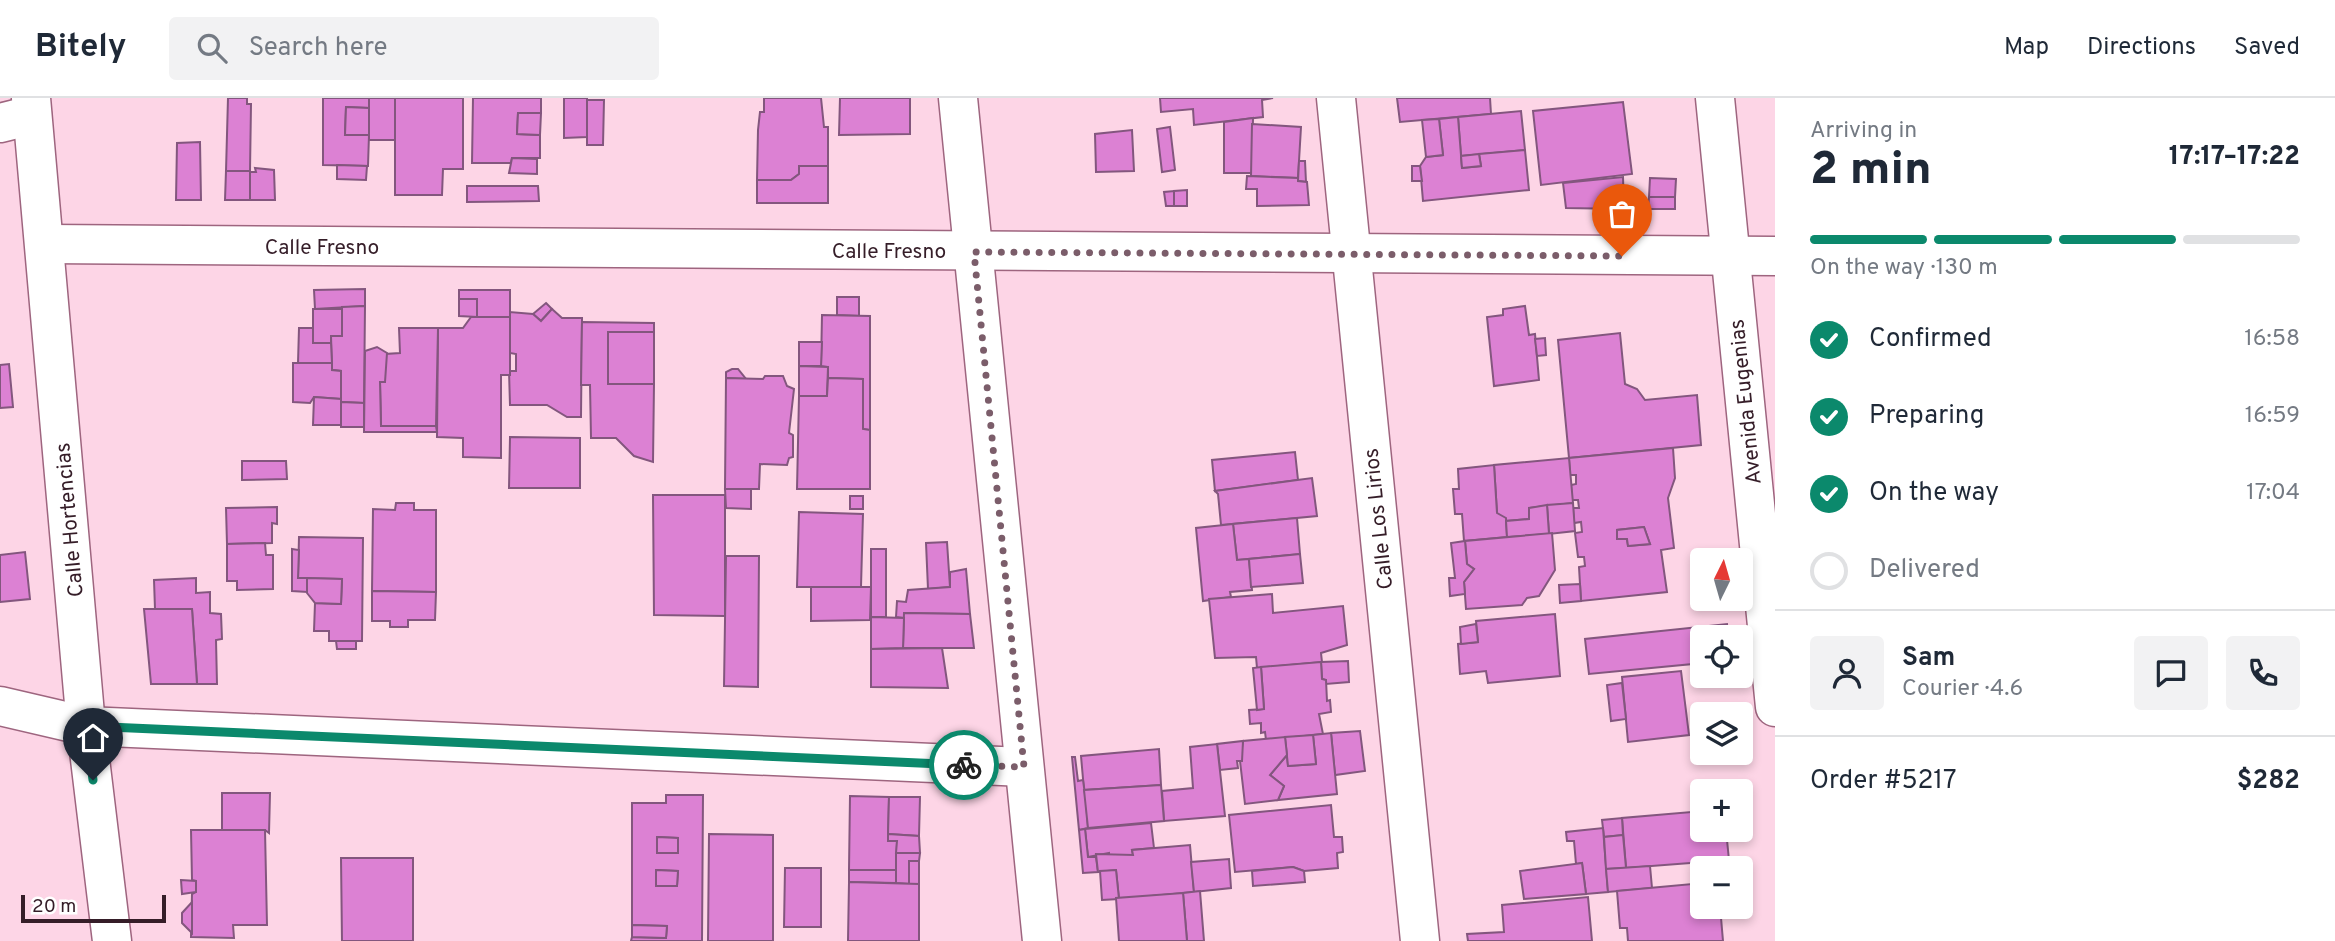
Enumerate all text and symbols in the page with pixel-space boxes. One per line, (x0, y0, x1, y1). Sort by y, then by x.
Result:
search box (169, 17, 659, 80)
text: Bitely (35, 27, 127, 69)
icon: search (193, 29, 231, 67)
text: Search here (249, 32, 388, 65)
text: Map (2004, 33, 2049, 63)
text: Directions (2087, 33, 2196, 63)
text: Saved (2234, 33, 2300, 63)
text: Arriving in (1810, 117, 1917, 146)
text: 17:17–17:22 (2169, 141, 2300, 174)
text: 2 min (1810, 142, 1932, 201)
pin (1592, 184, 1652, 256)
icon: bag (1603, 195, 1641, 233)
street label: Calle Fresno (265, 235, 379, 262)
street label: Calle Fresno (832, 239, 946, 266)
text: On the way · 130 m (1810, 254, 1998, 283)
street label: Avenida Eugenias (1724, 318, 1769, 486)
icon: check (1810, 321, 1848, 359)
text: Confirmed (1869, 323, 1992, 356)
text: 16:58 (2244, 325, 2300, 354)
icon: check (1810, 398, 1848, 436)
text: Preparing (1869, 400, 1984, 433)
text: 16:59 (2245, 402, 2300, 431)
street label: Calle Hortencias (50, 442, 91, 598)
street label: Calle Los Lirios (1359, 447, 1400, 591)
icon: check (1810, 475, 1848, 513)
text: On the way (1869, 477, 1999, 510)
text: 17:04 (2246, 479, 2300, 508)
north arrow (1690, 548, 1754, 611)
map controls (1690, 548, 1753, 919)
text: Delivered (1869, 554, 1980, 587)
button: locate (1690, 625, 1753, 688)
button: person (1810, 636, 1884, 710)
button: chat (2134, 636, 2208, 710)
button: phone (2226, 636, 2300, 710)
text: Sam (1902, 642, 1955, 675)
text: Courier · 4.6 (1902, 675, 2023, 704)
button: layers (1690, 702, 1753, 765)
pin (63, 708, 123, 780)
icon: home (74, 719, 112, 757)
courier (929, 730, 999, 800)
icon: bike (945, 746, 983, 784)
text: Order #5217 (1810, 765, 1956, 798)
text: $282 (2237, 765, 2300, 798)
button: + (1690, 779, 1753, 842)
button: − (1690, 856, 1753, 919)
scale bar (21, 892, 166, 924)
text: 20 m (32, 895, 76, 919)

